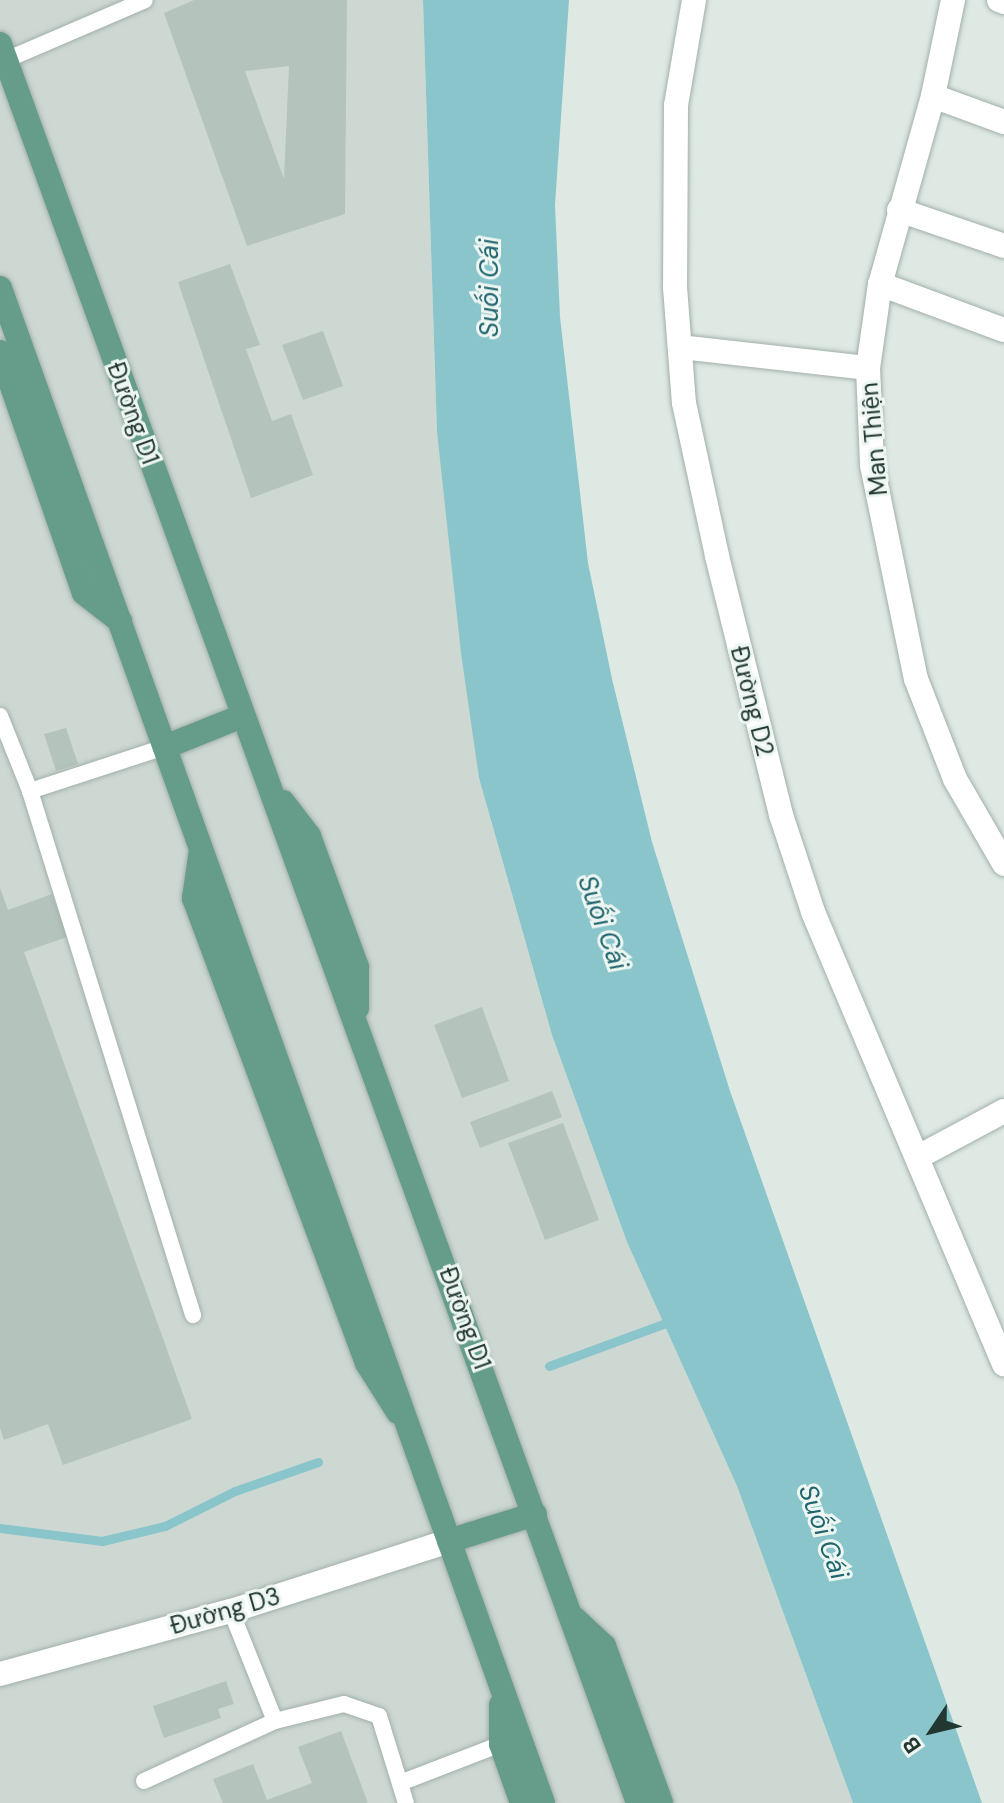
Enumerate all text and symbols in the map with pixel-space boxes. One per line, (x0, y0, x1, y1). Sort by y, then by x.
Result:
water label: Suối Cái (474, 239, 506, 337)
street label: Đường D1 (101, 358, 165, 468)
street label: Man Thiện (855, 381, 893, 497)
street label: Đường D2 (724, 643, 780, 759)
water label: Suối Cái (570, 871, 634, 975)
street label: Đường D1 (433, 1263, 497, 1373)
water label: Suối Cái (791, 1480, 855, 1584)
street label: Đường D3 (167, 1582, 283, 1640)
north arrow (892, 1691, 972, 1771)
text: B (896, 1731, 928, 1759)

